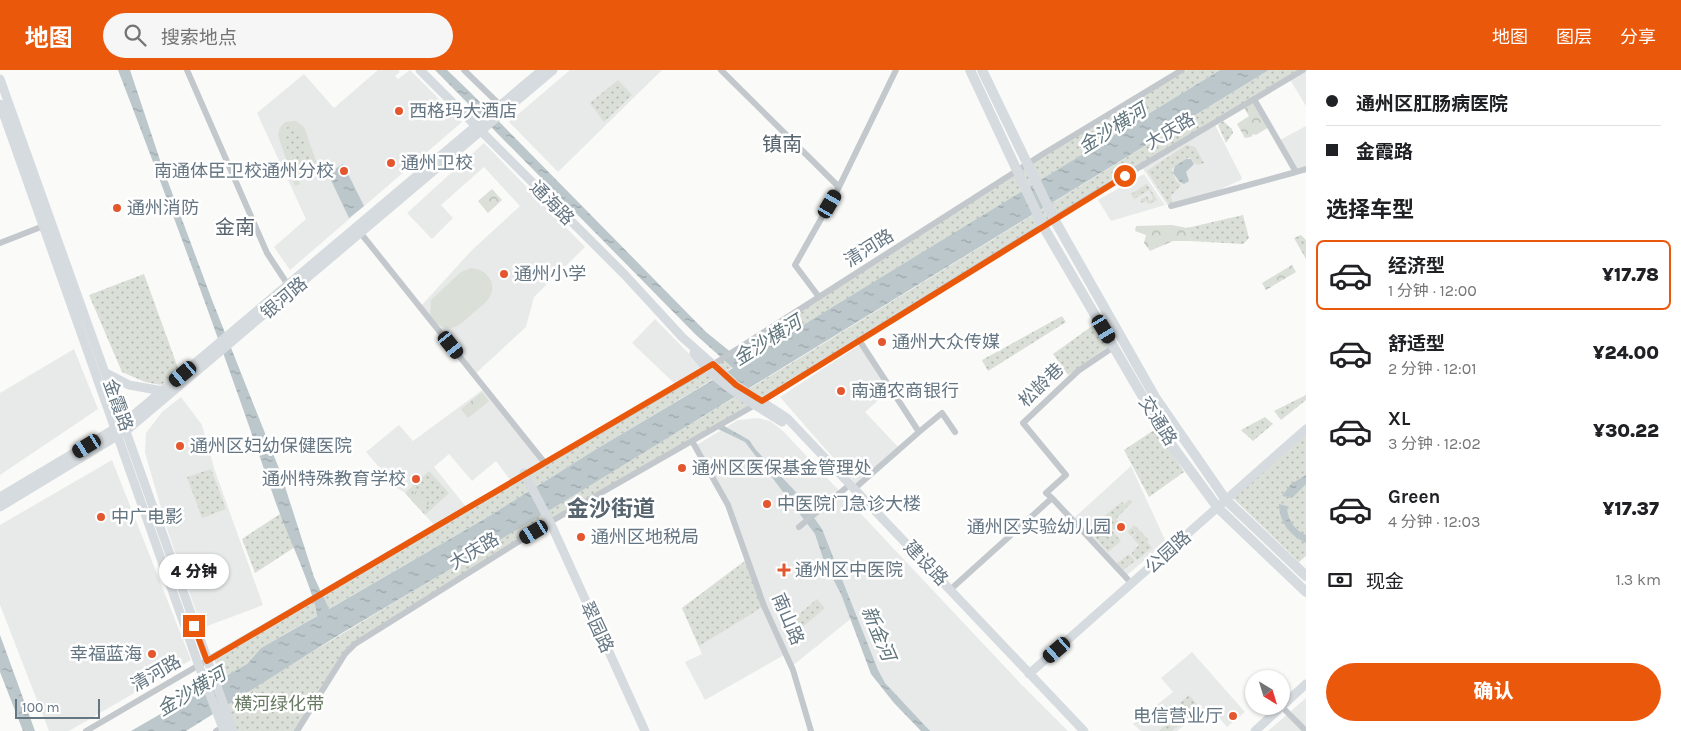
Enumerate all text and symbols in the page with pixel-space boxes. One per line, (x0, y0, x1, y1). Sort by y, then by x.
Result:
search box (103, 13, 453, 58)
icon: search (121, 21, 149, 49)
text: 地图 (25, 24, 73, 52)
text: 地图 (1492, 26, 1528, 48)
text: 图层 (1556, 26, 1592, 48)
text: 分享 (1620, 26, 1656, 48)
text: 搜索地点 (161, 27, 237, 49)
text: 通州区肛肠病医院 (1356, 93, 1508, 115)
water label: 金沙横河 (1074, 97, 1154, 158)
place label: 西格玛大酒店 (409, 100, 517, 122)
marker: 西格玛大酒店 (393, 105, 405, 117)
street label: 大庆路 (1141, 108, 1199, 154)
district label: 镇南 (762, 133, 802, 156)
text: 金霞路 (1356, 141, 1413, 163)
place label: 通州卫校 (401, 152, 473, 174)
marker: 通州卫校 (385, 157, 397, 169)
place label: 南通体臣卫校通州分校 (154, 160, 334, 182)
marker: 南通体臣卫校通州分校 (338, 165, 350, 177)
route start (1114, 165, 1136, 187)
street label: 通海路 (525, 176, 579, 230)
car (816, 187, 843, 221)
place label: 通州消防 (127, 197, 199, 219)
text: 选择车型 (1326, 197, 1414, 223)
marker: 通州消防 (111, 202, 123, 214)
district label: 金南 (215, 216, 255, 239)
street label: 清河路 (840, 224, 898, 272)
icon: car (1328, 253, 1373, 298)
text: 经济型 (1388, 255, 1445, 277)
place label: 通州小学 (514, 263, 586, 285)
text: ¥17.78 (1602, 264, 1659, 286)
marker: 通州小学 (498, 268, 510, 280)
street label: 银河路 (256, 272, 312, 324)
text: 1 分钟 · 12:00 (1388, 281, 1477, 300)
water label: 金沙横河 (729, 309, 809, 370)
car (1089, 312, 1118, 346)
car (435, 329, 466, 361)
place label: 通州大众传媒 (892, 331, 1000, 353)
icon: car (1328, 331, 1373, 376)
text: 舒适型 (1388, 333, 1445, 355)
marker: 通州大众传媒 (876, 336, 888, 348)
text: ¥24.00 (1593, 342, 1659, 364)
street label: 松龄巷 (1014, 358, 1068, 412)
car (166, 359, 199, 389)
text: 2 分钟 · 12:01 (1388, 359, 1477, 378)
street label: 金霞路 (98, 376, 138, 434)
place label: 南通农商银行 (851, 380, 959, 402)
marker: 南通农商银行 (835, 385, 847, 397)
street label: 交通路 (1134, 392, 1182, 450)
text: XL (1388, 408, 1410, 430)
icon: car (1328, 409, 1373, 454)
text: ¥30.22 (1593, 420, 1659, 442)
car (70, 432, 103, 460)
text: 3 分钟 · 12:02 (1388, 434, 1481, 453)
place label: 通州区妇幼保健医院 (190, 435, 352, 457)
marker: 通州区妇幼保健医院 (174, 440, 186, 452)
place label: 通州区医保基金管理处 (692, 457, 872, 479)
marker: 通州区医保基金管理处 (676, 462, 688, 474)
place label: 通州特殊教育学校 (262, 468, 406, 490)
marker: 通州特殊教育学校 (410, 473, 422, 485)
text: Green (1388, 486, 1440, 508)
icon: car (1328, 487, 1373, 532)
place label: 中医院门急诊大楼 (777, 493, 921, 515)
district label: 金沙街道 (567, 496, 655, 522)
marker: 中医院门急诊大楼 (761, 498, 773, 510)
text: ¥17.37 (1603, 498, 1659, 520)
place label: 中广电影 (111, 506, 183, 528)
marker: 中广电影 (95, 511, 107, 523)
text: 4 分钟 · 12:03 (1388, 512, 1480, 531)
place label: 通州区实验幼儿园 (967, 516, 1111, 538)
car (517, 518, 550, 546)
marker: 通州区实验幼儿园 (1115, 521, 1127, 533)
place label: 通州区地税局 (591, 526, 699, 548)
street label: 公园路 (1141, 526, 1195, 578)
street label: 大庆路 (445, 528, 503, 574)
marker: 通州区地税局 (575, 531, 587, 543)
street label: 建设路 (899, 536, 953, 590)
callout: 4 分钟 (159, 554, 229, 588)
place label: 通州区中医院 (795, 559, 903, 581)
text: 4 分钟 (171, 562, 217, 581)
marker: 通州区中医院 (777, 563, 791, 577)
icon: cash (1326, 566, 1354, 594)
text: 1.3 km (1616, 570, 1661, 589)
text: 现金 (1366, 571, 1404, 593)
street label: 南山路 (767, 590, 809, 648)
street label: 翠园路 (576, 598, 618, 656)
water label: 新金河 (857, 603, 901, 668)
route end (183, 615, 205, 637)
car (1040, 634, 1073, 666)
place label: 幸福蓝海 (70, 643, 142, 665)
marker: 幸福蓝海 (146, 648, 158, 660)
street label: 清河路 (127, 650, 185, 696)
water label: 金沙横河 (153, 661, 233, 721)
button: 确认 (1326, 663, 1661, 721)
north arrow (1245, 670, 1290, 715)
map controls (1245, 670, 1290, 715)
park label: 横河绿化带 (234, 693, 324, 715)
scale bar (15, 696, 100, 719)
text: 100 m (22, 699, 60, 716)
place label: 电信营业厅 (1133, 705, 1223, 727)
marker: 电信营业厅 (1227, 710, 1239, 722)

